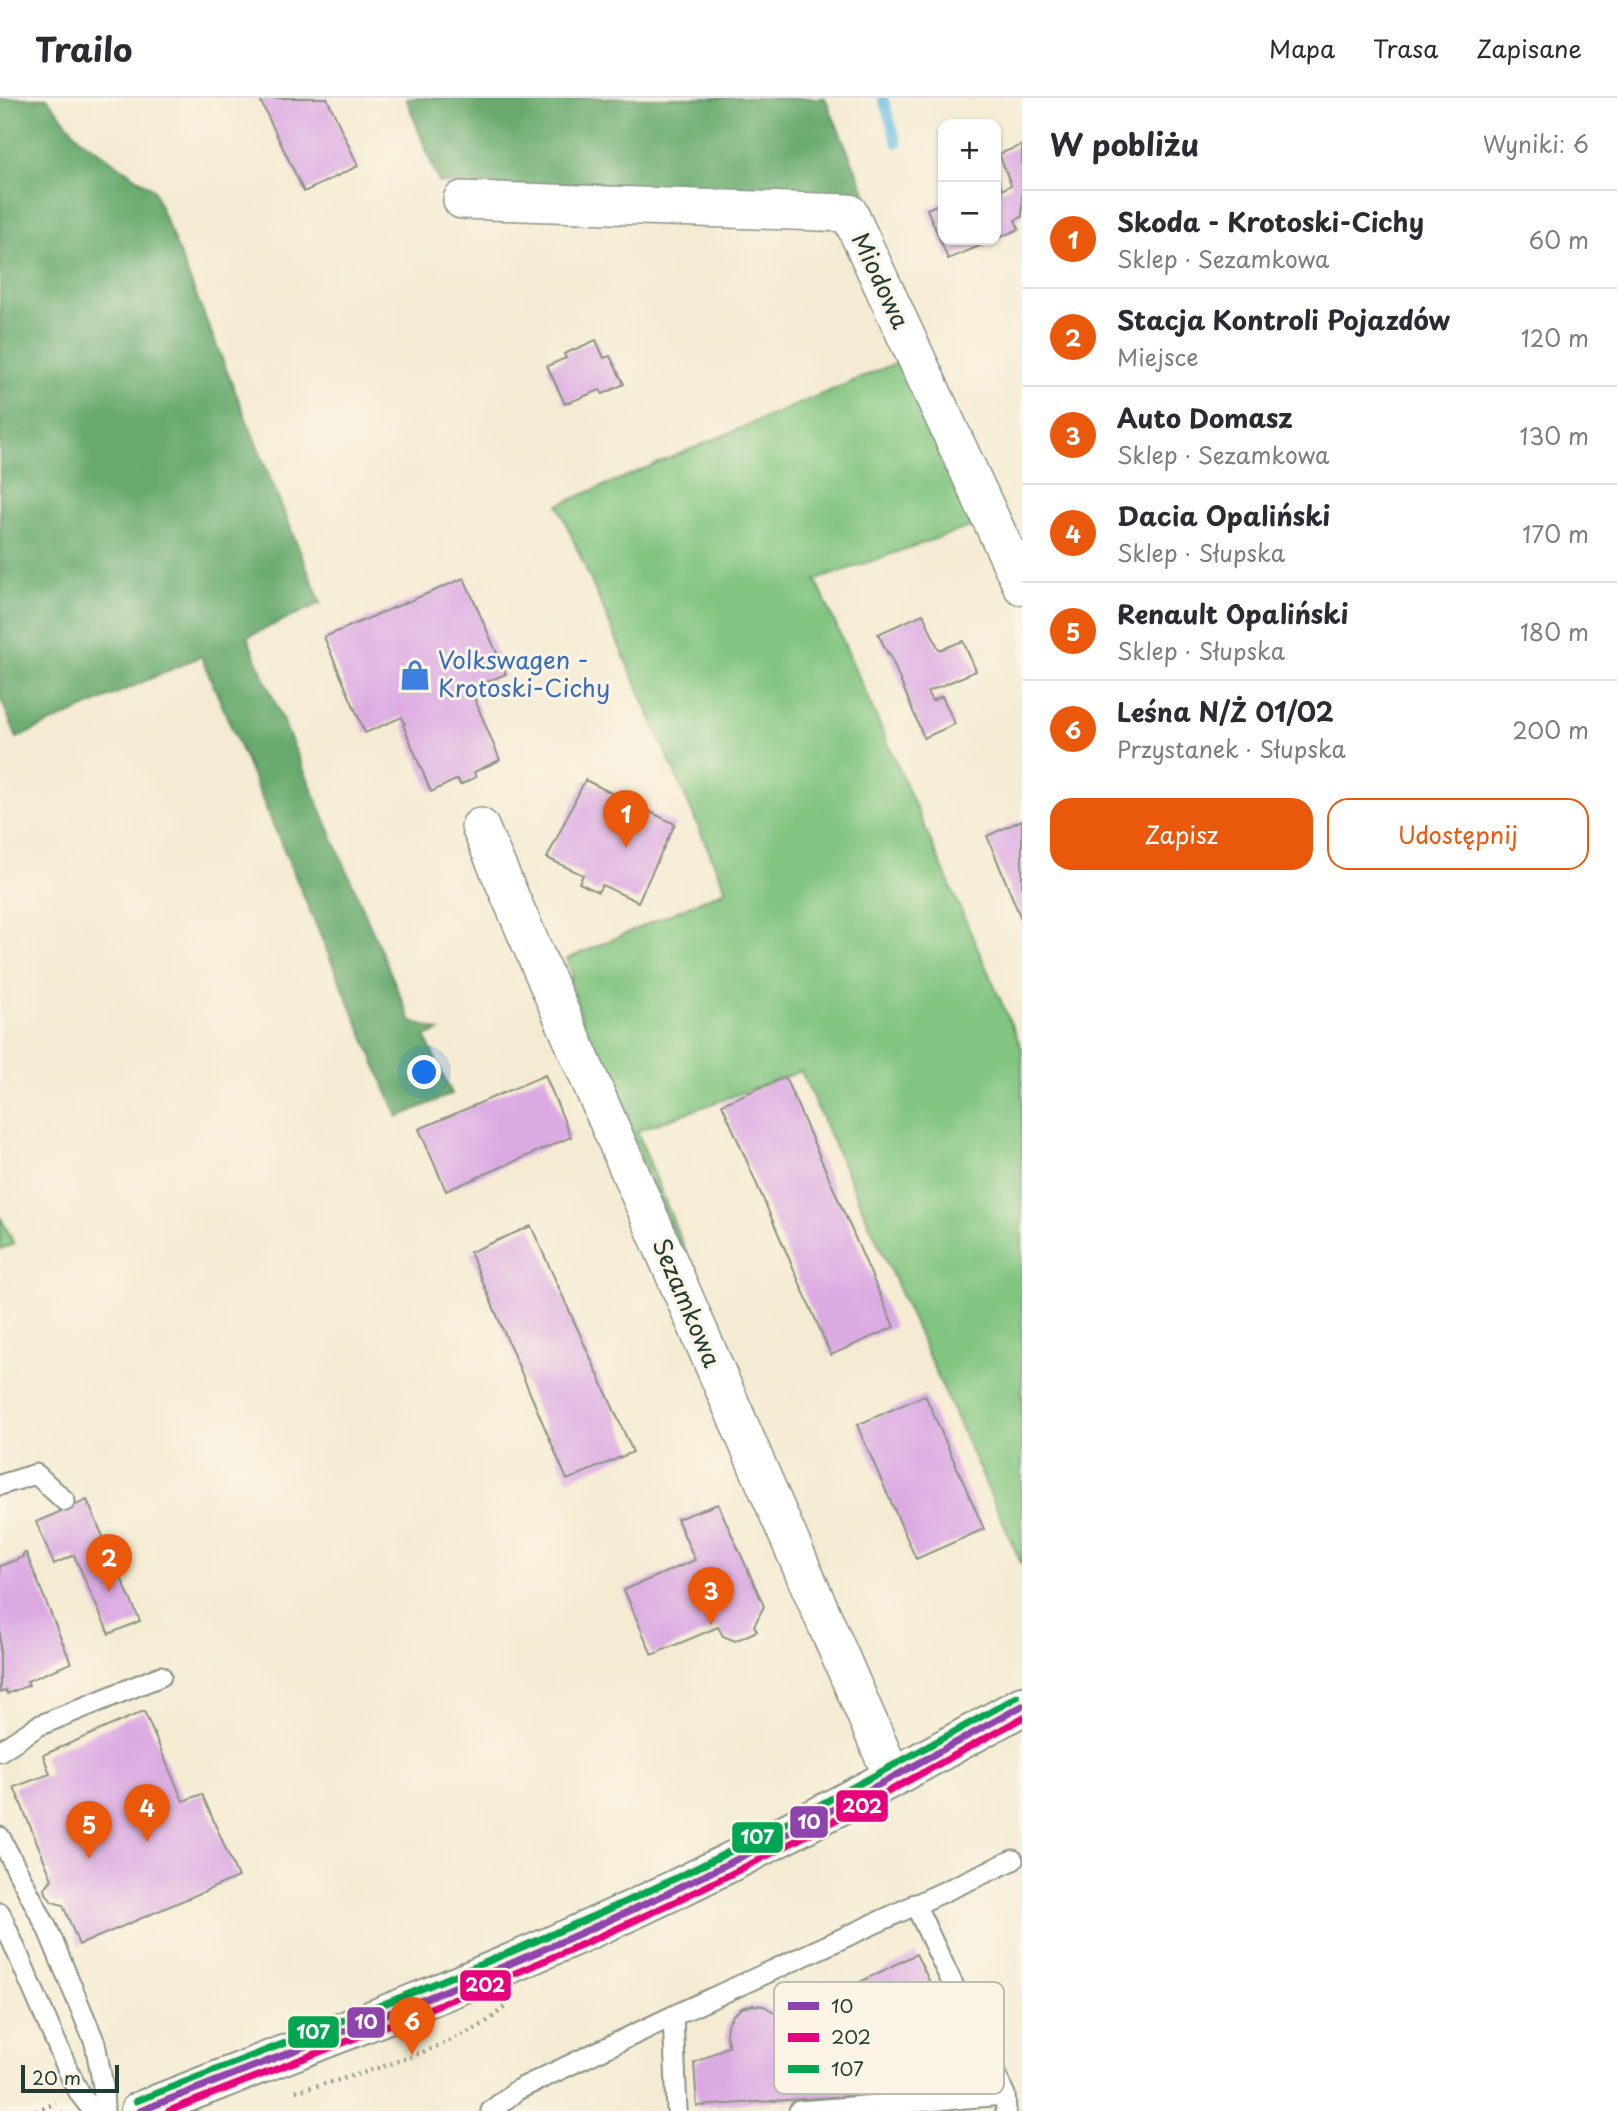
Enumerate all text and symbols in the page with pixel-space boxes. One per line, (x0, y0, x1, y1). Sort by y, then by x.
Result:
text: Trailo (35, 23, 132, 73)
text: Mapa (1269, 30, 1335, 66)
text: Trasa (1373, 30, 1438, 66)
text: Zapisane (1476, 30, 1582, 66)
map controls (938, 119, 1001, 245)
button: + (938, 119, 1001, 182)
text: W pobliżu (1050, 121, 1199, 166)
text: Wyniki: 6 (1483, 126, 1589, 161)
button: − (938, 182, 1001, 245)
text: Skoda - Krotoski-Cichy (1117, 202, 1424, 241)
text: 1 (1068, 222, 1079, 257)
text: 60 m (1529, 222, 1589, 257)
street label: Miodowa (844, 226, 920, 334)
text: Sklep · Sezamkowa (1117, 241, 1329, 276)
text: Stacja Kontroli Pojazdów (1117, 300, 1450, 339)
text: 2 (1065, 320, 1081, 355)
text: 120 m (1521, 320, 1589, 355)
text: Miejsce (1117, 339, 1199, 374)
text: Auto Domasz (1117, 398, 1293, 437)
text: 3 (1065, 418, 1081, 453)
text: 130 m (1519, 418, 1589, 453)
text: Sklep · Sezamkowa (1117, 437, 1329, 472)
text: Dacia Opaliński (1117, 496, 1330, 535)
text: 4 (1065, 516, 1081, 551)
text: 170 m (1522, 516, 1589, 551)
text: Sklep · Słupska (1117, 535, 1285, 570)
text: Renault Opaliński (1117, 594, 1348, 633)
text: 5 (1066, 614, 1080, 649)
text: 180 m (1520, 614, 1589, 649)
text: Sklep · Słupska (1117, 633, 1285, 668)
place label: Volkswagen - Krotoski-Cichy (438, 641, 610, 705)
shop icon: Volkswagen - Krotoski-Cichy (398, 658, 432, 692)
text: Leśna N/Ż 01/02 (1117, 692, 1334, 731)
text: 6 (1065, 712, 1081, 747)
text: 200 m (1512, 712, 1589, 747)
text: Przystanek · Słupska (1117, 731, 1346, 766)
pin: 1 (603, 790, 649, 848)
button: Zapisz (1050, 798, 1313, 870)
button: Udostępnij (1327, 798, 1589, 870)
your location (407, 1055, 441, 1089)
street label: Sezamkowa (645, 1232, 731, 1372)
pin: 2 (86, 1534, 132, 1592)
pin: 3 (688, 1567, 734, 1625)
pin: 4 (124, 1784, 170, 1842)
line badge: 202 (835, 1789, 889, 1823)
text: 202 (842, 1791, 882, 1819)
pin: 5 (66, 1801, 112, 1859)
line badge: 10 (789, 1805, 829, 1839)
text: 10 (797, 1807, 821, 1835)
line badge: 107 (731, 1821, 784, 1854)
text: 107 (740, 1822, 774, 1850)
line badge: 202 (459, 1969, 512, 2002)
text: 202 (465, 1970, 505, 1998)
legend (774, 1982, 1004, 2094)
text: 10 (831, 1991, 853, 2019)
pin: 6 (389, 1997, 435, 2055)
line badge: 10 (346, 2006, 386, 2039)
text: 10 (354, 2007, 378, 2035)
line badge: 107 (287, 2015, 340, 2049)
text: 107 (296, 2017, 330, 2045)
text: 202 (831, 2022, 871, 2050)
text: 107 (831, 2054, 864, 2082)
scale bar (21, 2062, 119, 2094)
text: 20 m (32, 2063, 81, 2091)

